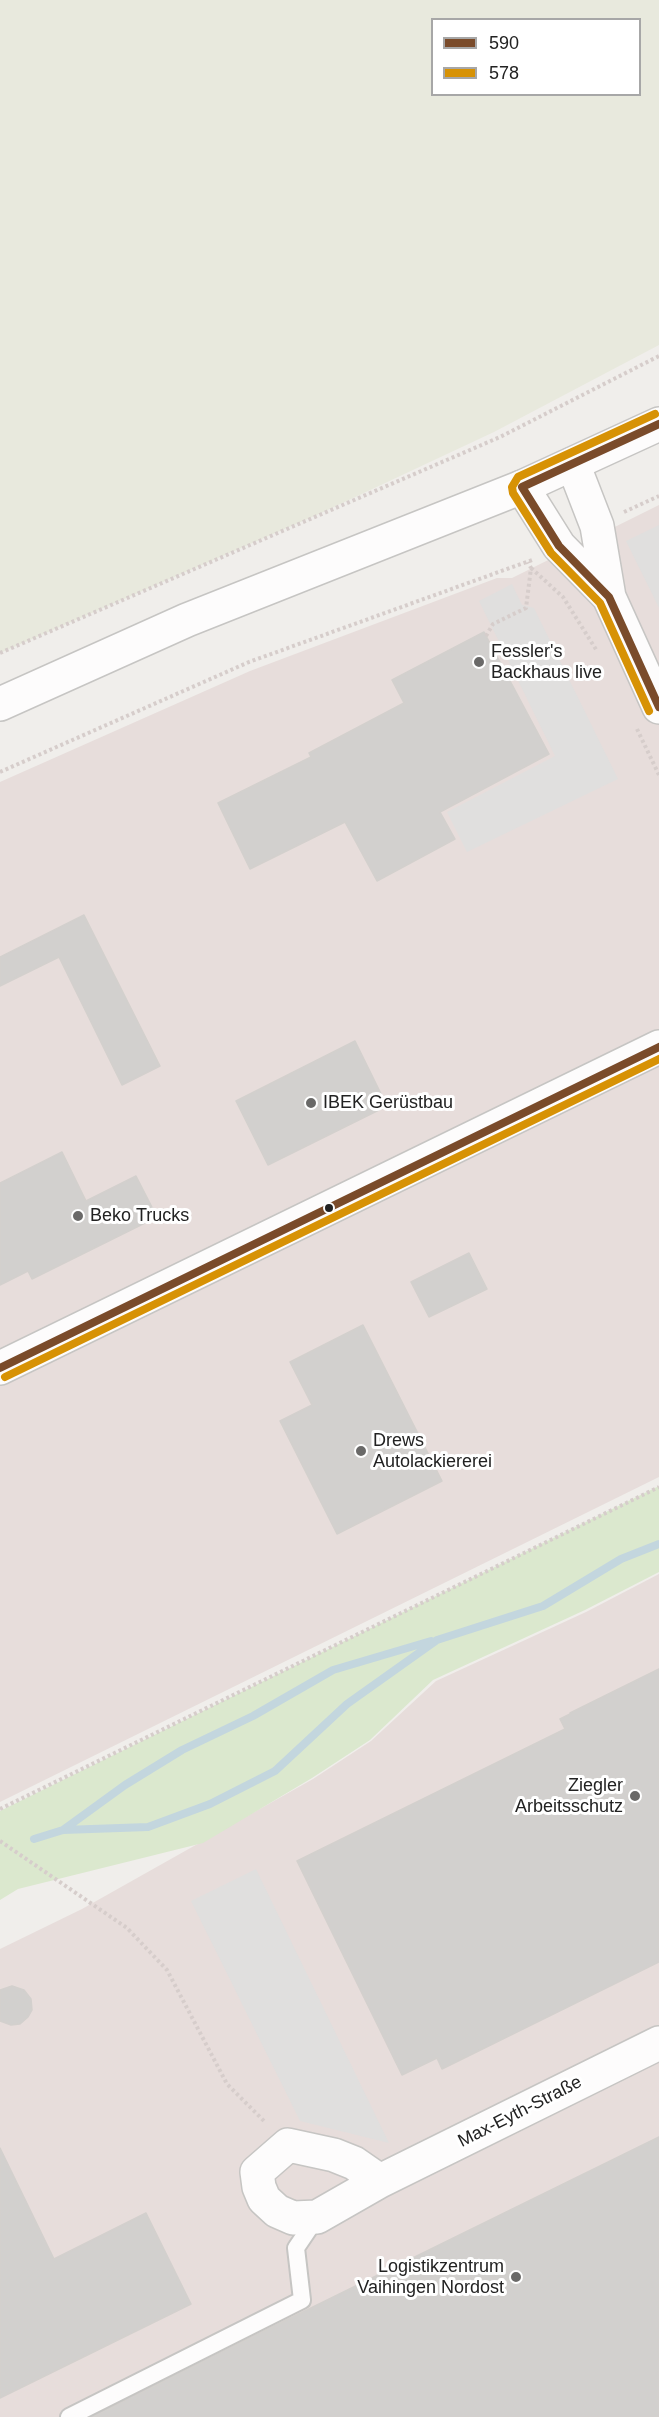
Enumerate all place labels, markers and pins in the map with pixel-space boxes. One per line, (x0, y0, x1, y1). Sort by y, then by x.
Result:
place label: Fessler's Backhaus live (491, 641, 602, 684)
marker: Fessler's Backhaus live (472, 655, 486, 669)
place label: IBEK Gerüstbau (323, 1092, 453, 1114)
marker: IBEK Gerüstbau (304, 1096, 318, 1110)
unlabelled marker (323, 1202, 335, 1214)
place label: Beko Trucks (90, 1205, 189, 1227)
marker: Beko Trucks (71, 1209, 85, 1223)
place label: Drews Autolackiererei (373, 1430, 492, 1472)
marker: Drews Autolackiererei (354, 1444, 368, 1458)
place label: Ziegler Arbeitsschutz (515, 1775, 623, 1818)
marker: Ziegler Arbeitsschutz (628, 1789, 642, 1803)
place label: Logistikzentrum Vaihingen Nordost (357, 2256, 504, 2298)
marker: Logistikzentrum Vaihingen Nordost (509, 2270, 523, 2284)

